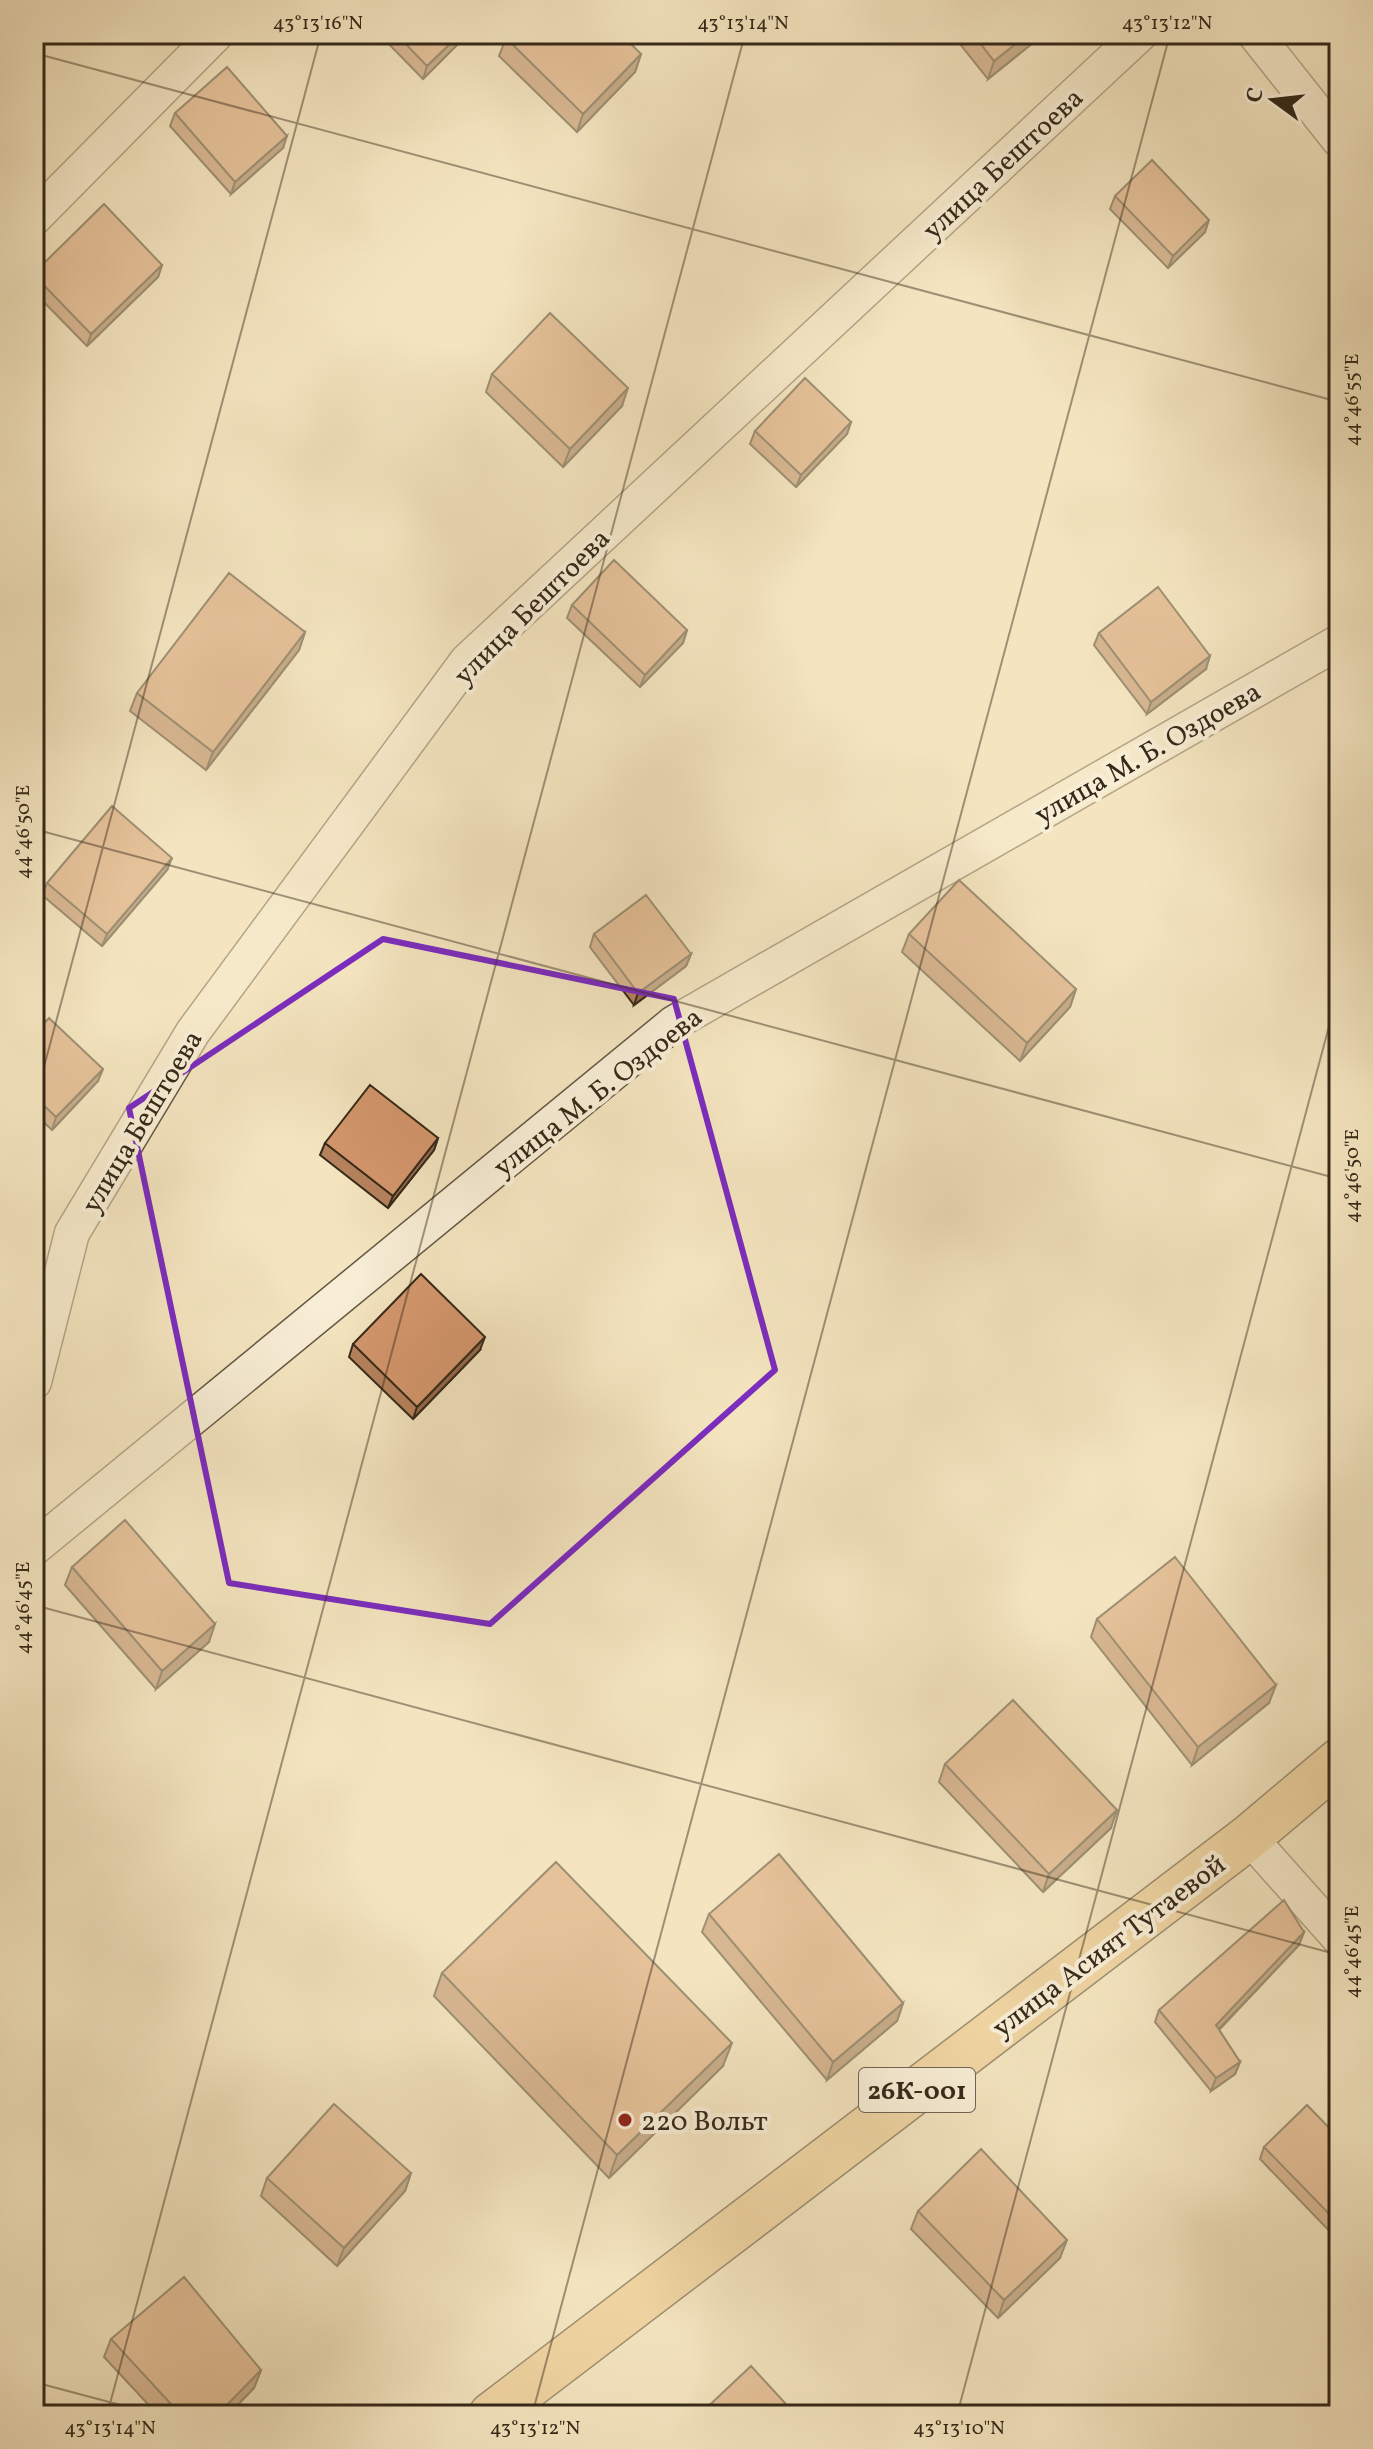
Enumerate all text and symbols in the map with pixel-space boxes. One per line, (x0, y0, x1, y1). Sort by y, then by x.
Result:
text: 43°13'16"N (273, 10, 363, 38)
text: 43°13'14"N (697, 10, 789, 38)
text: 43°13'12"N (1122, 10, 1212, 38)
north arrow (1233, 60, 1313, 140)
street label: улица Бештоева (915, 80, 1093, 250)
text: С (1239, 85, 1273, 106)
text: 44°46'55"E (1339, 353, 1367, 447)
street label: улица Бештоева (446, 521, 620, 695)
street label: улица М. Б. Оздоева (1028, 673, 1269, 835)
text: 44°46'50"E (10, 785, 38, 879)
street label: улица М. Б. Оздоева (486, 999, 711, 1187)
street label: улица Бештоева (73, 1023, 213, 1221)
text: 44°46'50"E (1339, 1129, 1367, 1223)
text: 44°46'45"E (10, 1561, 38, 1655)
street label: улица Асият Тутаевой (985, 1846, 1234, 2048)
text: 44°46'45"E (1339, 1905, 1367, 1999)
road number: 26К-001 (859, 2068, 975, 2112)
place label: 220 Вольт (641, 2103, 768, 2142)
marker: 220 Вольт (616, 2111, 634, 2129)
text: 43°13'14"N (64, 2415, 156, 2443)
text: 43°13'12"N (490, 2415, 580, 2443)
text: 43°13'10"N (913, 2415, 1005, 2443)

